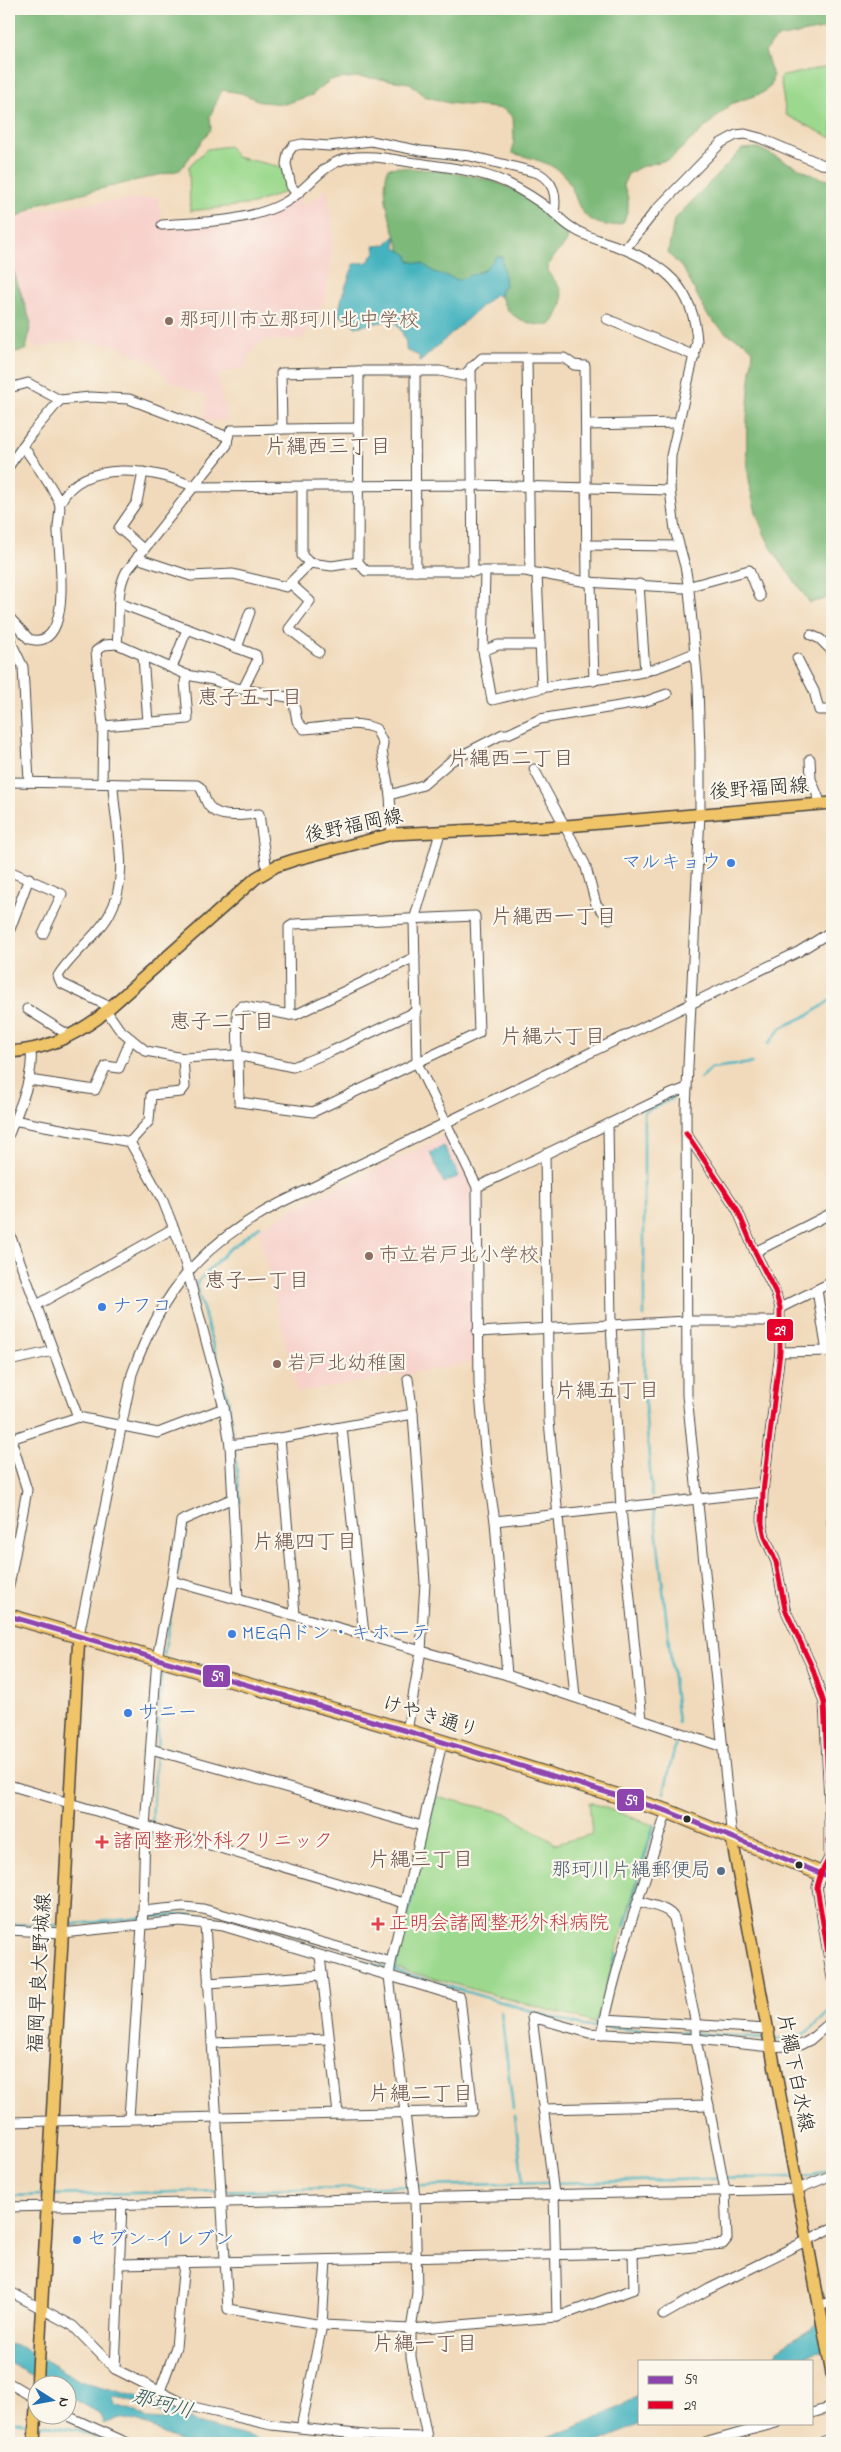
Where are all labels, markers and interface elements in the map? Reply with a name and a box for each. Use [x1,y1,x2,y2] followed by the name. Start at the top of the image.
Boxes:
[179,307,419,336] place label: 那珂川市立那珂川北中学校
[163,315,175,327] marker: 那珂川市立那珂川北中学校
[265,433,391,463] district label: 片縄西三丁目
[198,684,303,714] district label: 恵子五丁目
[448,745,574,775] district label: 片縄西二丁目
[708,772,810,808] street label: 後野福岡線
[302,802,406,852] street label: 後野福岡線
[621,849,721,878] place label: マルキョウ
[725,857,737,869] marker: マルキョウ
[491,903,617,933] district label: 片縄西一丁目
[170,1008,275,1038] district label: 恵子二丁目
[501,1023,606,1053] district label: 片縄六丁目
[379,1242,539,1271] place label: 市立岩戸北小学校
[363,1250,375,1262] marker: 市立岩戸北小学校
[205,1267,310,1297] district label: 恵子一丁目
[112,1293,172,1322] place label: ナフコ
[96,1301,108,1313] marker: ナフコ
[766,1318,794,1342] line badge: 29
[773,1321,786,1342] text: 29
[287,1350,407,1379] place label: 岩戸北幼稚園
[271,1358,283,1370] marker: 岩戸北幼稚園
[555,1377,660,1407] district label: 片縄五丁目
[253,1528,358,1558] district label: 片縄四丁目
[242,1620,431,1649] place label: MEGAドン・キホーテ
[226,1628,238,1640] marker: MEGAドン・キホーテ
[202,1664,231,1688] line badge: 59
[211,1667,224,1688] text: 59
[378,1690,482,1746] street label: けやき通り
[138,1699,198,1728] place label: サニー
[122,1707,134,1719] marker: サニー
[616,1788,645,1812] line badge: 59
[625,1791,638,1812] text: 59
[682,1814,692,1824] unlabelled marker
[113,1828,333,1857] place label: 諸岡整形外科クリニック
[95,1835,109,1849] marker: 諸岡整形外科クリニック
[369,1846,474,1876] district label: 片縄三丁目
[551,1857,711,1886] place label: 那珂川片縄郵便局
[794,1860,804,1870] unlabelled marker
[715,1865,727,1877] marker: 那珂川片縄郵便局
[22,1892,60,2054] street label: 福岡早良大野城線
[389,1910,609,1939] place label: 正明会諸岡整形外科病院
[371,1917,385,1931] marker: 正明会諸岡整形外科病院
[768,2011,820,2135] street label: 片繩下白水線
[369,2080,474,2110] district label: 片縄二丁目
[87,2226,235,2255] place label: セブン-イレブン
[71,2234,83,2246] marker: セブン-イレブン
[373,2330,478,2360] district label: 片縄一丁目
[638,2360,814,2424] legend
[684,2369,698,2391] text: 59
[28,2374,78,2424] north arrow
[128,2382,196,2428] water label: 那珂川
[684,2395,696,2417] text: 29
[52,2396,74,2409] text: N

